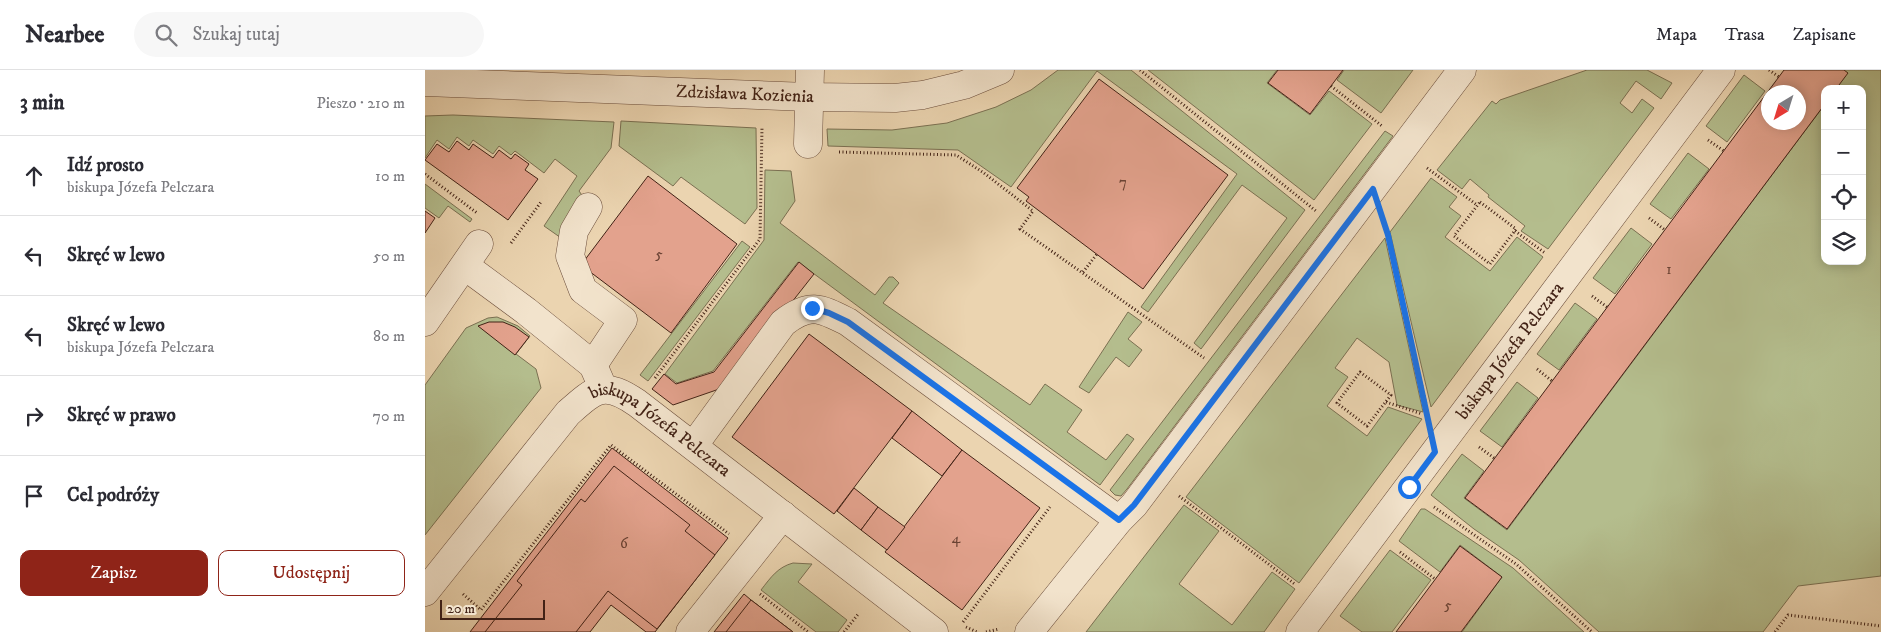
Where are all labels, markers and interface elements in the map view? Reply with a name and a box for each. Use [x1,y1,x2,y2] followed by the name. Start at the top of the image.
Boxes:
[134,12,484,57] search box
[25,20,104,50] text: Nearbee
[152,21,180,49] icon: search
[192,23,280,46] text: Szukaj tutaj
[1656,24,1697,46] text: Mapa
[1725,24,1765,46] text: Trasa
[1793,24,1856,46] text: Zapisane
[675,81,814,108] street label: Zdzisława Kozienia
[1761,85,1806,130] north arrow
[1821,85,1866,265] map controls
[1821,85,1866,130] button: +
[20,90,65,116] text: 3 min
[316,93,405,113] text: Pieszo · 210 m
[1821,130,1866,175] button: −
[67,154,144,177] text: Idź prosto
[20,162,48,190] icon: ahead
[375,166,405,186] text: 10 m
[1119,173,1127,192] house number: 7
[1821,175,1866,220] button: locate
[67,177,214,197] text: biskupa Józefa Pelczara
[1821,220,1866,265] button: layers
[20,242,48,270] icon: left
[67,244,165,267] text: Skręć w lewo
[655,245,663,264] house number: 5
[373,246,405,266] text: 50 m
[1666,260,1672,279] house number: 1
[1452,278,1569,424] street label: biskupa Józefa Pelczara
[801,297,824,320] route end
[67,314,165,337] text: Skręć w lewo
[20,322,48,350] icon: left
[373,326,405,346] text: 80 m
[67,337,214,357] text: biskupa Józefa Pelczara
[585,379,735,482] street label: biskupa Józefa Pelczara
[20,402,48,430] icon: right
[67,404,176,427] text: Skręć w prawo
[373,406,405,426] text: 70 m
[1398,476,1421,499] route start
[20,482,48,510] icon: arrive
[67,484,159,507] text: Cel podróży
[952,529,961,548] house number: 4
[620,534,629,553] house number: 6
[20,550,208,596] button: Zapisz
[218,550,405,596] button: Udostępnij
[1444,596,1452,615] house number: 5
[440,597,545,620] scale bar
[447,600,475,618] text: 20 m

